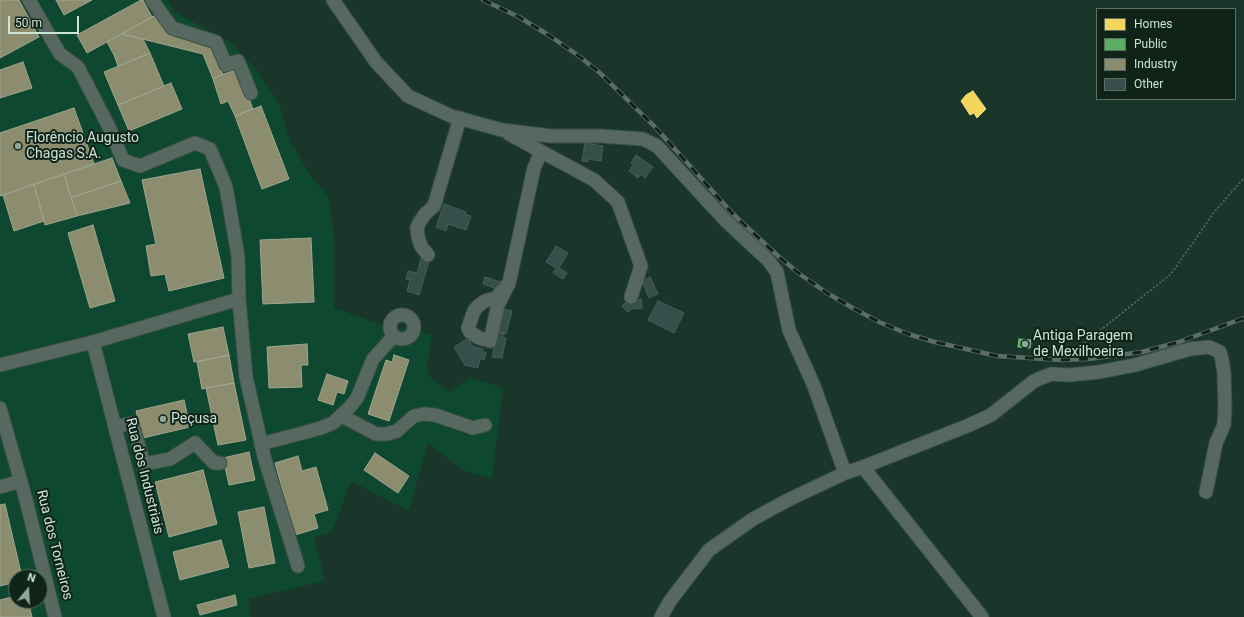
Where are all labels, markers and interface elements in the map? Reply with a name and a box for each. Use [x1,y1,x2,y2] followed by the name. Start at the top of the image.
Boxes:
[10,8,81,34] scale bar
[1096,8,1236,100] legend
[15,16,42,30] text: 50 m
[1134,17,1172,31] text: Homes
[1134,37,1167,51] text: Public
[1134,57,1177,71] text: Industry
[1134,77,1163,91] text: Other
[26,130,139,162] place label: Florêncio Augusto Chagas S.A.
[13,141,23,151] marker: Florêncio Augusto Chagas S.A.
[1033,328,1133,360] place label: Antiga Paragem de Mexilhoeira
[1020,339,1030,349] marker: Antiga Paragem de Mexilhoeira
[171,411,217,427] place label: Peçusa
[158,414,168,424] marker: Peçusa
[121,416,167,536] street label: Rua dos Industriais
[32,488,76,602] street label: Rua dos Torneiros
[8,569,48,609] north arrow
[26,571,37,585] text: N

